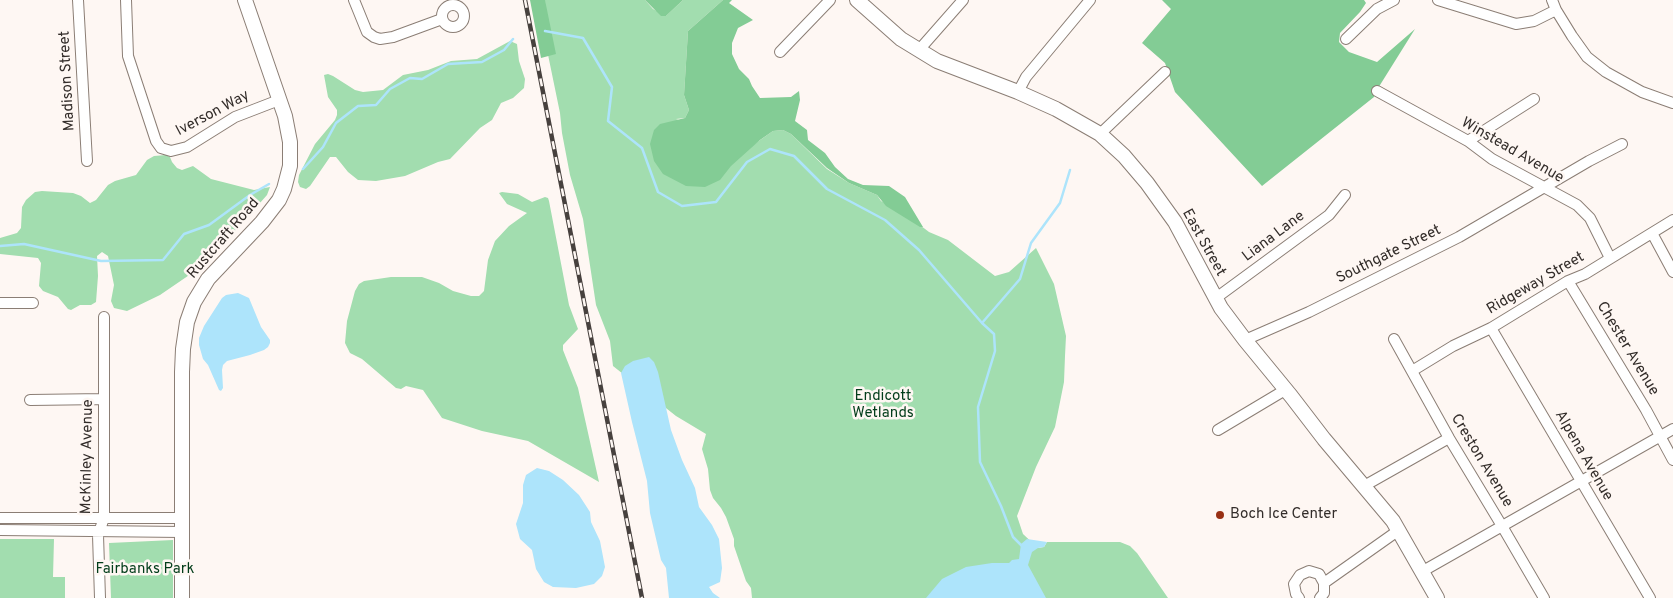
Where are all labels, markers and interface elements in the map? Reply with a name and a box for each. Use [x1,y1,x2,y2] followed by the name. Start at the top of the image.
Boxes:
[56,30,80,132] street label: Madison Street
[173,87,253,141] street label: Iverson Way
[1458,114,1566,188] street label: Winstead Avenue
[184,195,264,283] street label: Rustcraft Road
[1177,206,1229,280] street label: East Street
[1239,208,1309,266] street label: Liana Lane
[1334,222,1444,288] street label: Southgate Street
[1484,249,1588,319] street label: Ridgeway Street
[1592,299,1662,399] street label: Chester Avenue
[852,388,914,423] park label: Endicott Wetlands
[78,399,98,515] street label: McKinley Avenue
[1550,408,1616,504] street label: Alpena Avenue
[1446,411,1516,511] street label: Creston Avenue
[1230,506,1337,524] place label: Boch Ice Center
[1214,509,1226,521] marker: Boch Ice Center
[95,561,195,579] park label: Fairbanks Park

